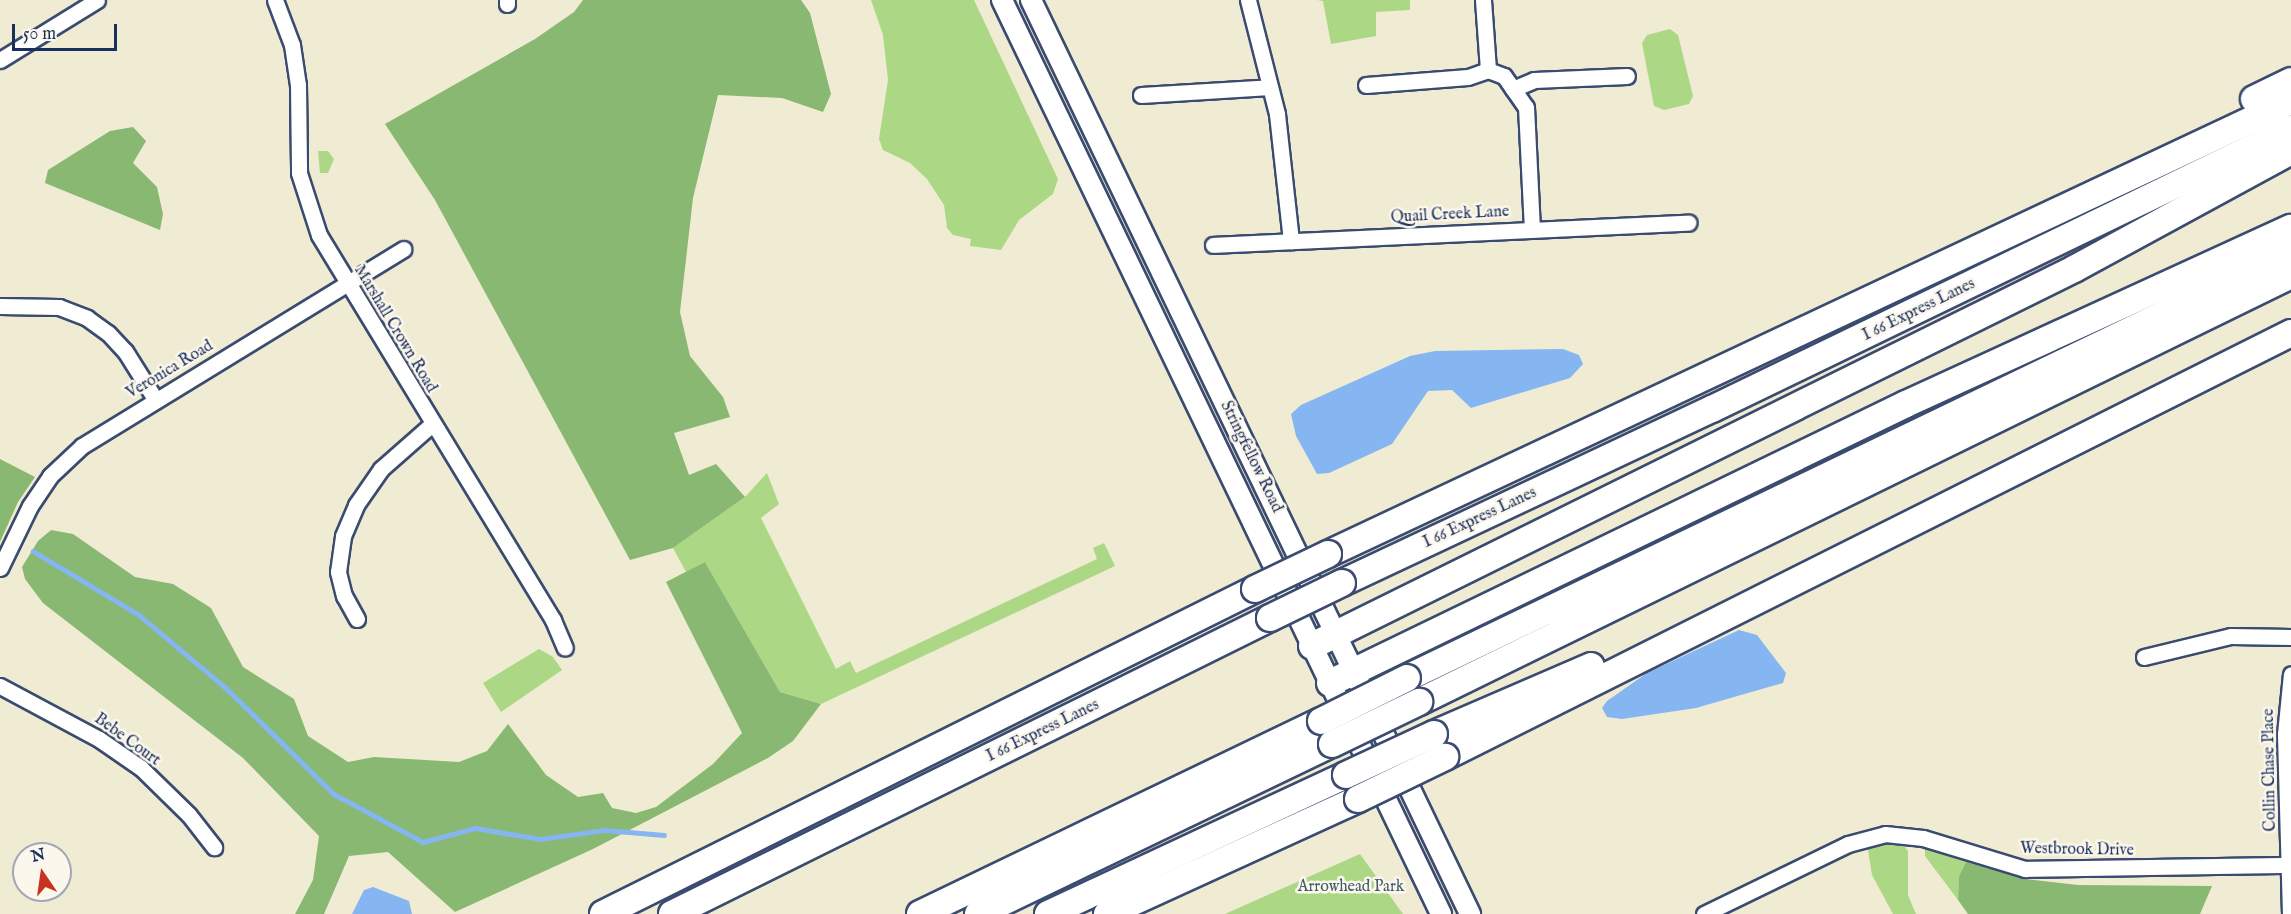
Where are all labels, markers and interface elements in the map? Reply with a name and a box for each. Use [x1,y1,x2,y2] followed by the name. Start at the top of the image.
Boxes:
[15,12,120,50] scale bar
[23,23,56,46] text: 50 m
[1390,202,1510,228] street label: Quail Creek Lane
[349,262,441,396] street label: Marshall Crown Road
[1860,274,1978,346] street label: I 66 Express Lanes
[123,337,217,403] street label: Veronica Road
[1216,398,1286,516] street label: Stringfellow Road
[1420,483,1540,553] street label: I 66 Express Lanes
[984,695,1102,767] street label: I 66 Express Lanes
[2259,708,2281,832] street label: Collin Chase Place
[90,710,164,770] street label: Bebe Court
[2020,839,2134,861] street label: Westbrook Drive
[12,842,72,902] north arrow
[29,845,47,868] text: N
[1298,877,1404,897] park label: Arrowhead Park

